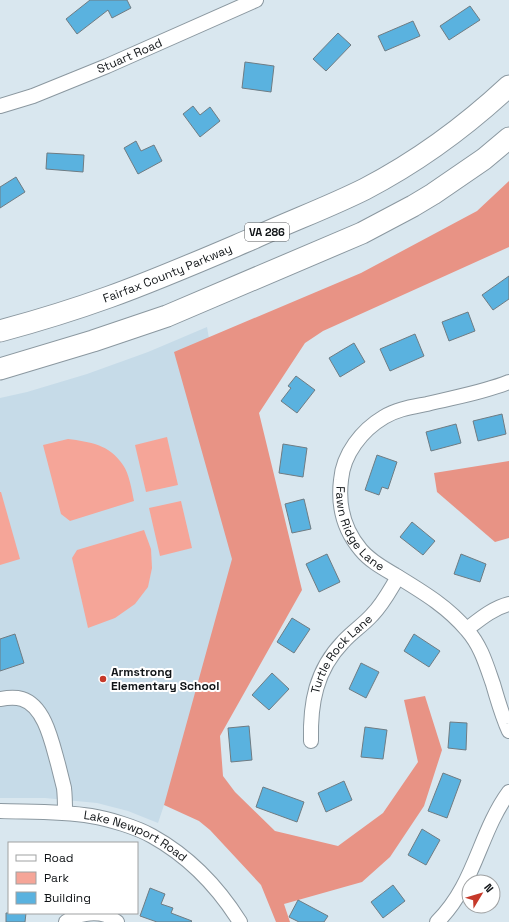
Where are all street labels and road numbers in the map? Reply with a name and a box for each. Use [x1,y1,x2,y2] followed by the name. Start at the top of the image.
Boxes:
[95,35,165,77] street label: Stuart Road
[245,223,289,241] road number: VA 286
[101,240,234,307] street label: Fairfax County Parkway
[332,486,387,575] street label: Fawn Ridge Lane
[307,611,376,696] street label: Turtle Rock Lane
[83,807,190,865] street label: Lake Newport Road

